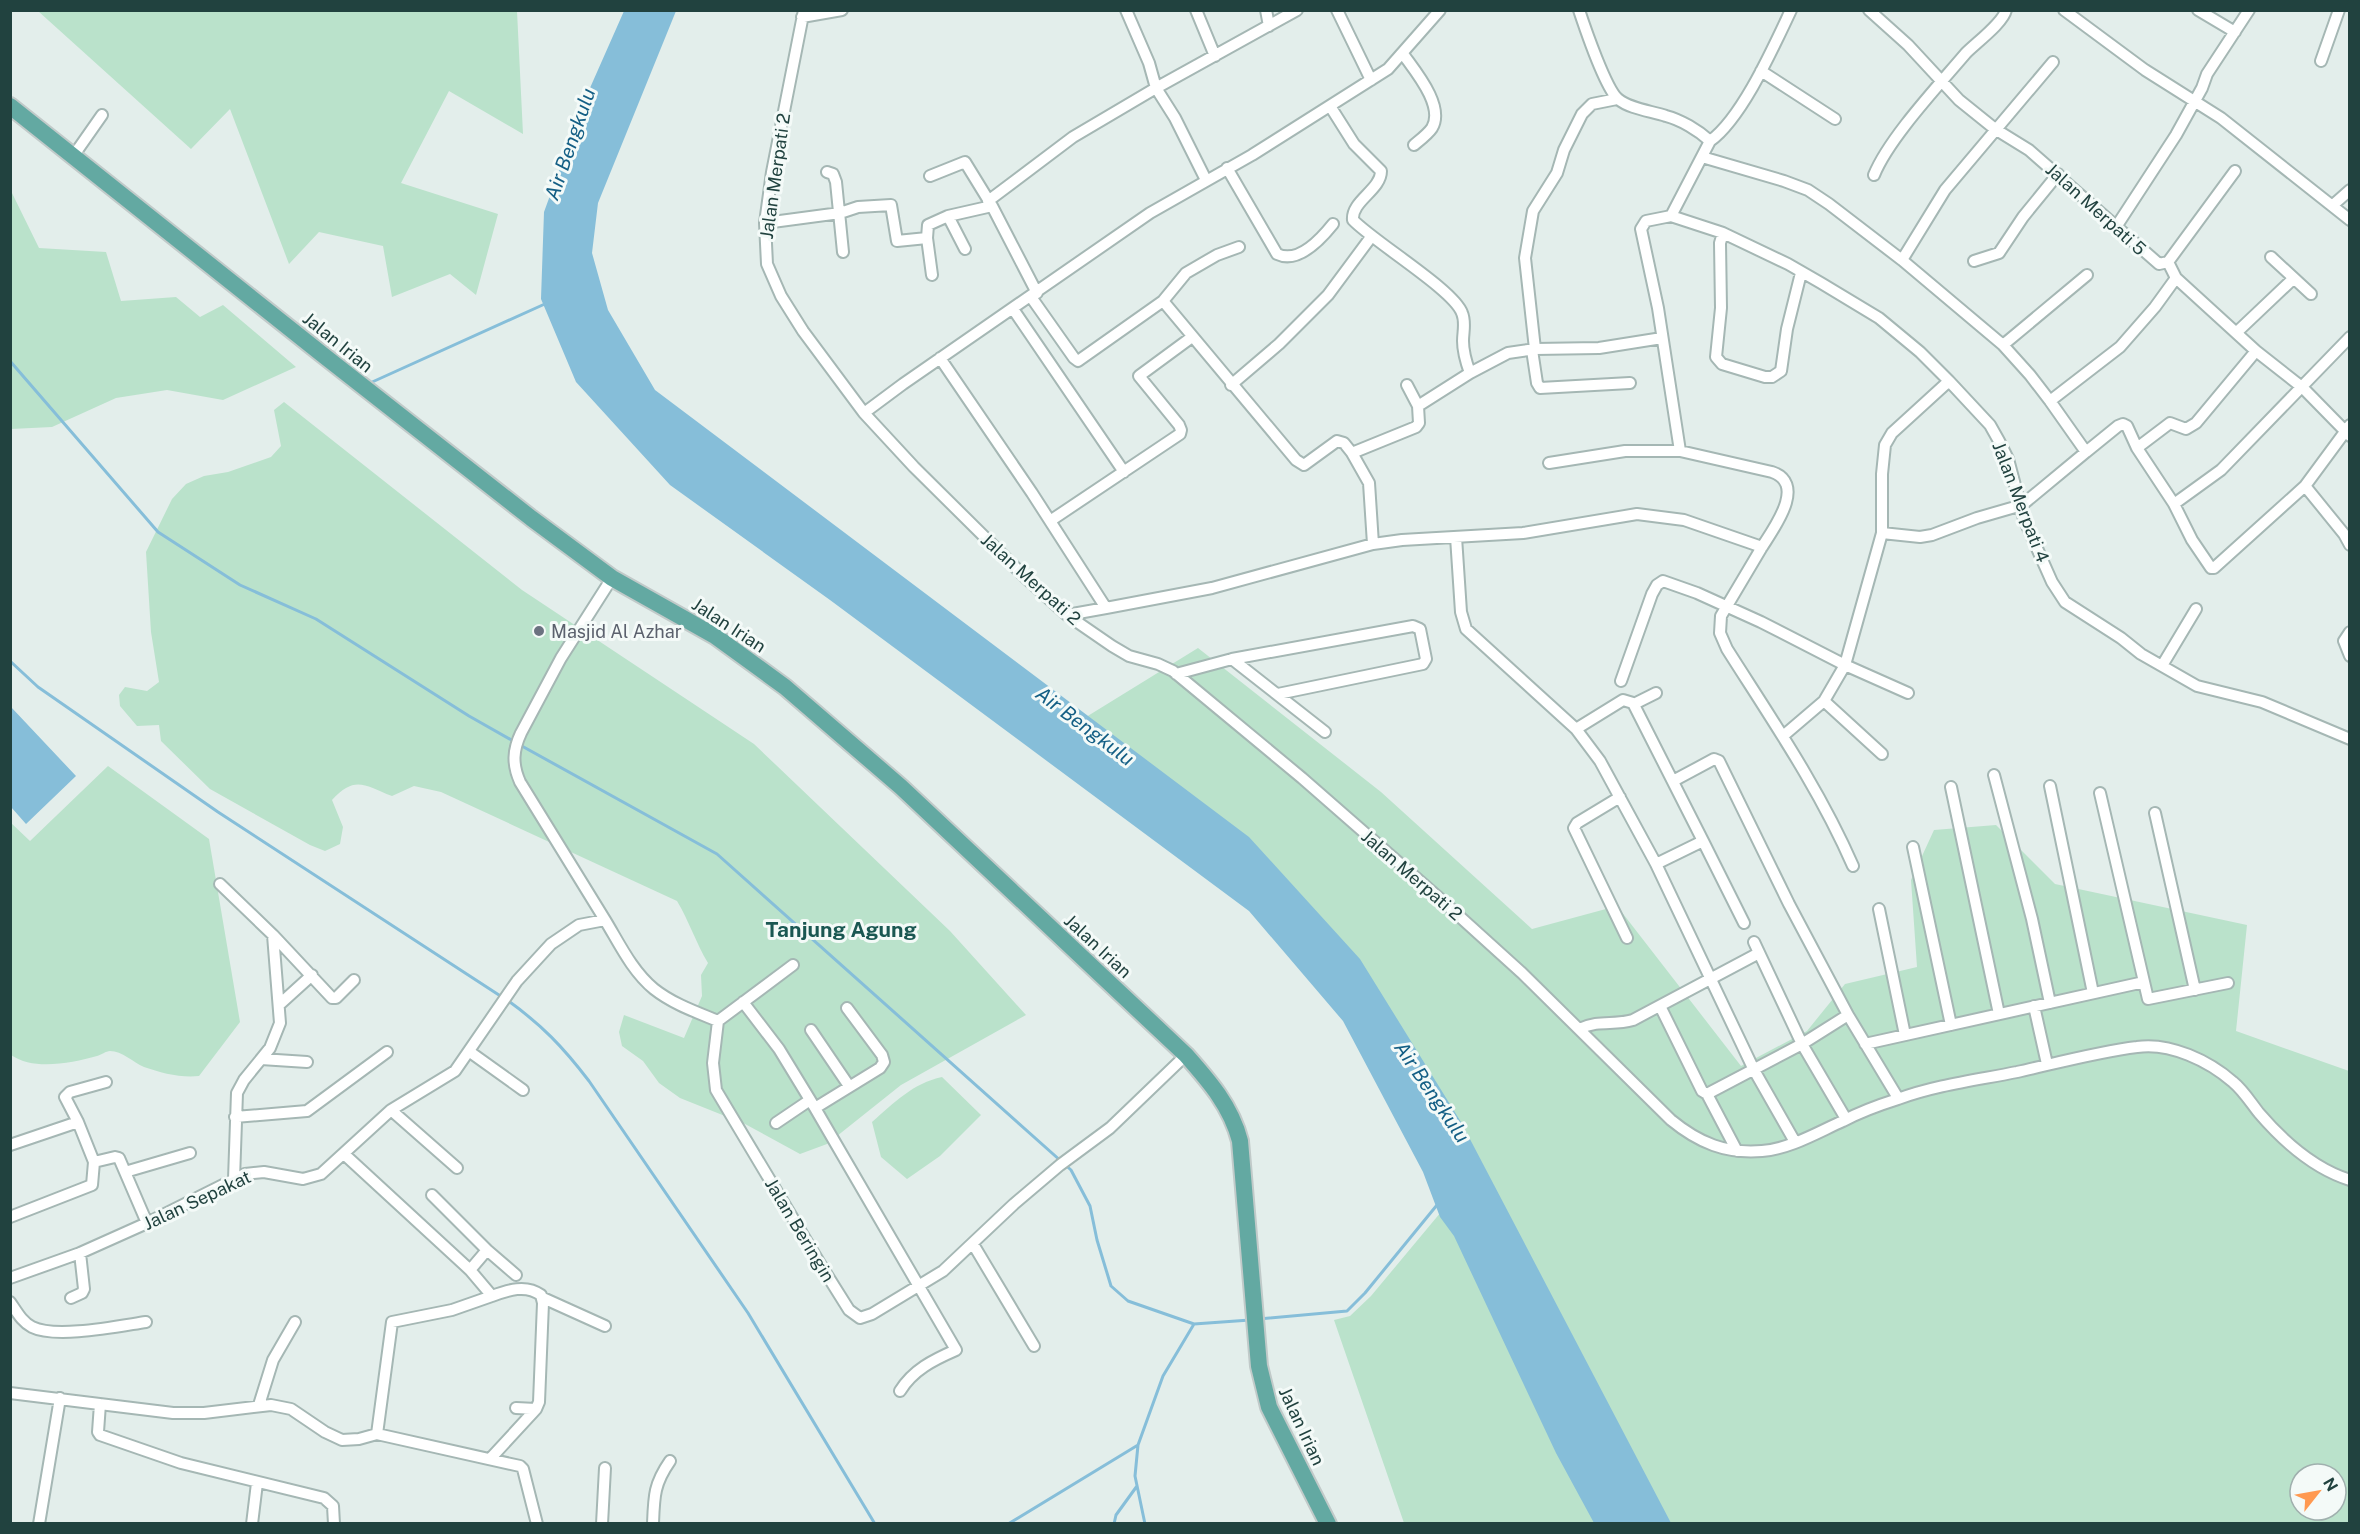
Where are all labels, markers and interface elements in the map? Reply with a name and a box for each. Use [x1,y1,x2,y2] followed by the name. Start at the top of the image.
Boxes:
[540,85,600,203] water label: Air Bengkulu
[756,112,794,240] street label: Jalan Merpati 2
[2042,159,2150,259] street label: Jalan Merpati 5
[299,307,377,377] street label: Jalan Irian
[1988,439,2054,565] street label: Jalan Merpati 4
[977,529,1085,629] street label: Jalan Merpati 2
[688,593,770,657] street label: Jalan Irian
[551,621,682,642] place label: Masjid Al Azhar
[532,624,546,638] marker: Masjid Al Azhar
[1031,681,1139,771] water label: Air Bengkulu
[1357,825,1467,925] street label: Jalan Merpati 2
[1060,910,1136,982] street label: Jalan Irian
[765,917,917,942] district label: Tanjung Agung
[1389,1037,1475,1147] water label: Air Bengkulu
[140,1166,254,1234] street label: Jalan Sepakat
[761,1174,839,1286] street label: Jalan Beringin
[1275,1384,1329,1468] street label: Jalan Irian
[2288,1462,2348,1522] north arrow
[2319,1474,2342,1495] text: N

